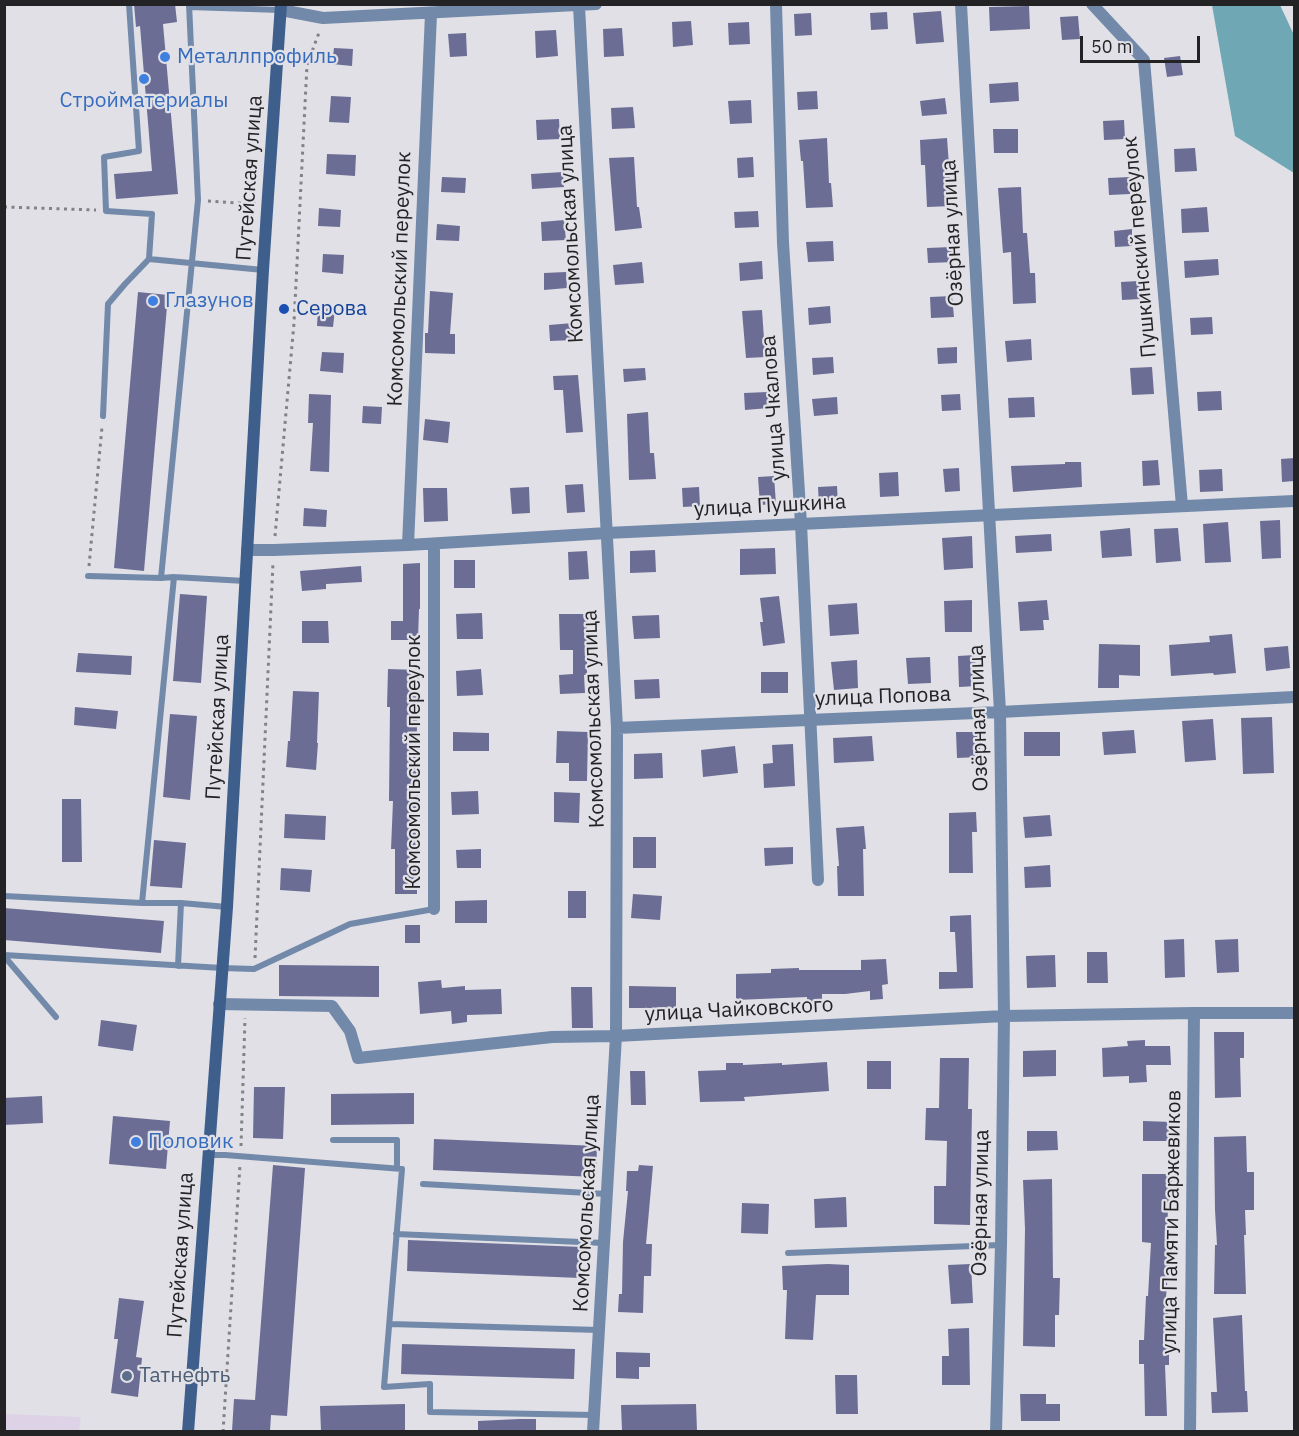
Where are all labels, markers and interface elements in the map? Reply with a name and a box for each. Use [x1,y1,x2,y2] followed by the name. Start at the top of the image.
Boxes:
[1083,24,1203,62] scale bar
[1091,35,1133,58] text: 50 m
[177,44,337,70] place label: Металлпрофиль
[158,50,172,64] marker: Металлпрофиль
[137,72,151,86] marker: Стройматериалы
[60,88,228,114] place label: Стройматериалы
[232,94,268,262] street label: Путейская улица
[553,124,589,344] street label: Комсомольская улица
[1118,135,1162,359] street label: Пушкинский переулок
[383,151,417,407] street label: Комсомольский переулок
[937,159,969,307] street label: Озёрная улица
[165,288,254,314] place label: Глазунов
[146,294,160,308] marker: Глазунов
[296,296,367,322] place label: Серова
[277,302,291,316] marker: Серова
[756,334,792,482] street label: улица Чкалова
[693,489,847,523] street label: улица Пушкина
[578,609,610,829] street label: Комсомольская улица
[201,633,235,801] street label: Путейская улица
[401,634,427,890] street label: Комсомольский переулок
[964,644,994,792] street label: Озёрная улица
[815,682,951,712] street label: улица Попова
[644,992,834,1028] street label: улица Чайковского
[1157,1090,1187,1354] street label: улица Памяти Баржевиков
[569,1093,605,1313] street label: Комсомольская улица
[148,1129,233,1155] place label: Половик
[967,1129,995,1277] street label: Озёрная улица
[129,1135,143,1149] marker: Половик
[163,1171,199,1339] street label: Путейская улица
[139,1363,230,1389] place label: Татнефть
[120,1369,134,1383] marker: Татнефть

